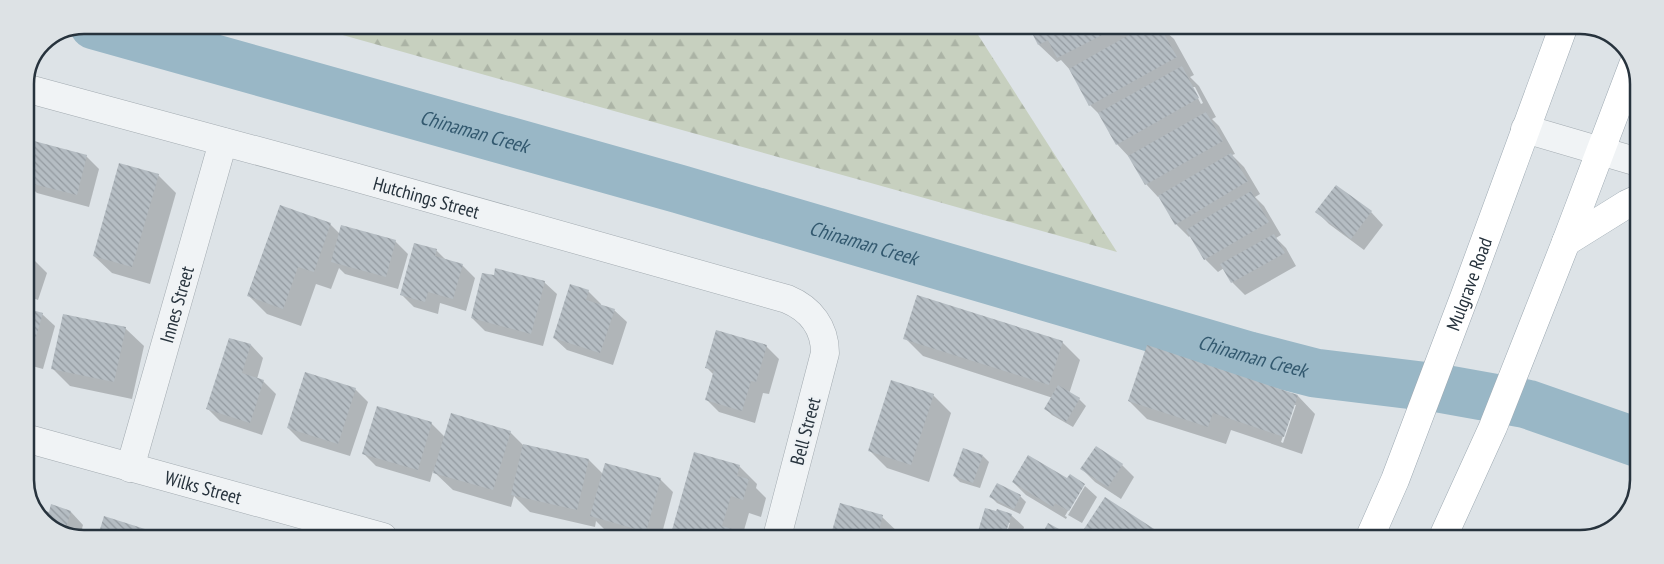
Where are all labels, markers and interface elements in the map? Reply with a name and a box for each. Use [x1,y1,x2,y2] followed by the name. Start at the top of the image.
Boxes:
[417,104,534,160] water label: Chinaman Creek
[371,171,483,224] street label: Hutchings Street
[806,215,923,272] water label: Chinaman Creek
[1441,234,1497,334] street label: Mulgrave Road
[154,263,199,346] street label: Innes Street
[1195,329,1312,384] water label: Chinaman Creek
[784,394,826,467] street label: Bell Street
[162,465,245,510] street label: Wilks Street

